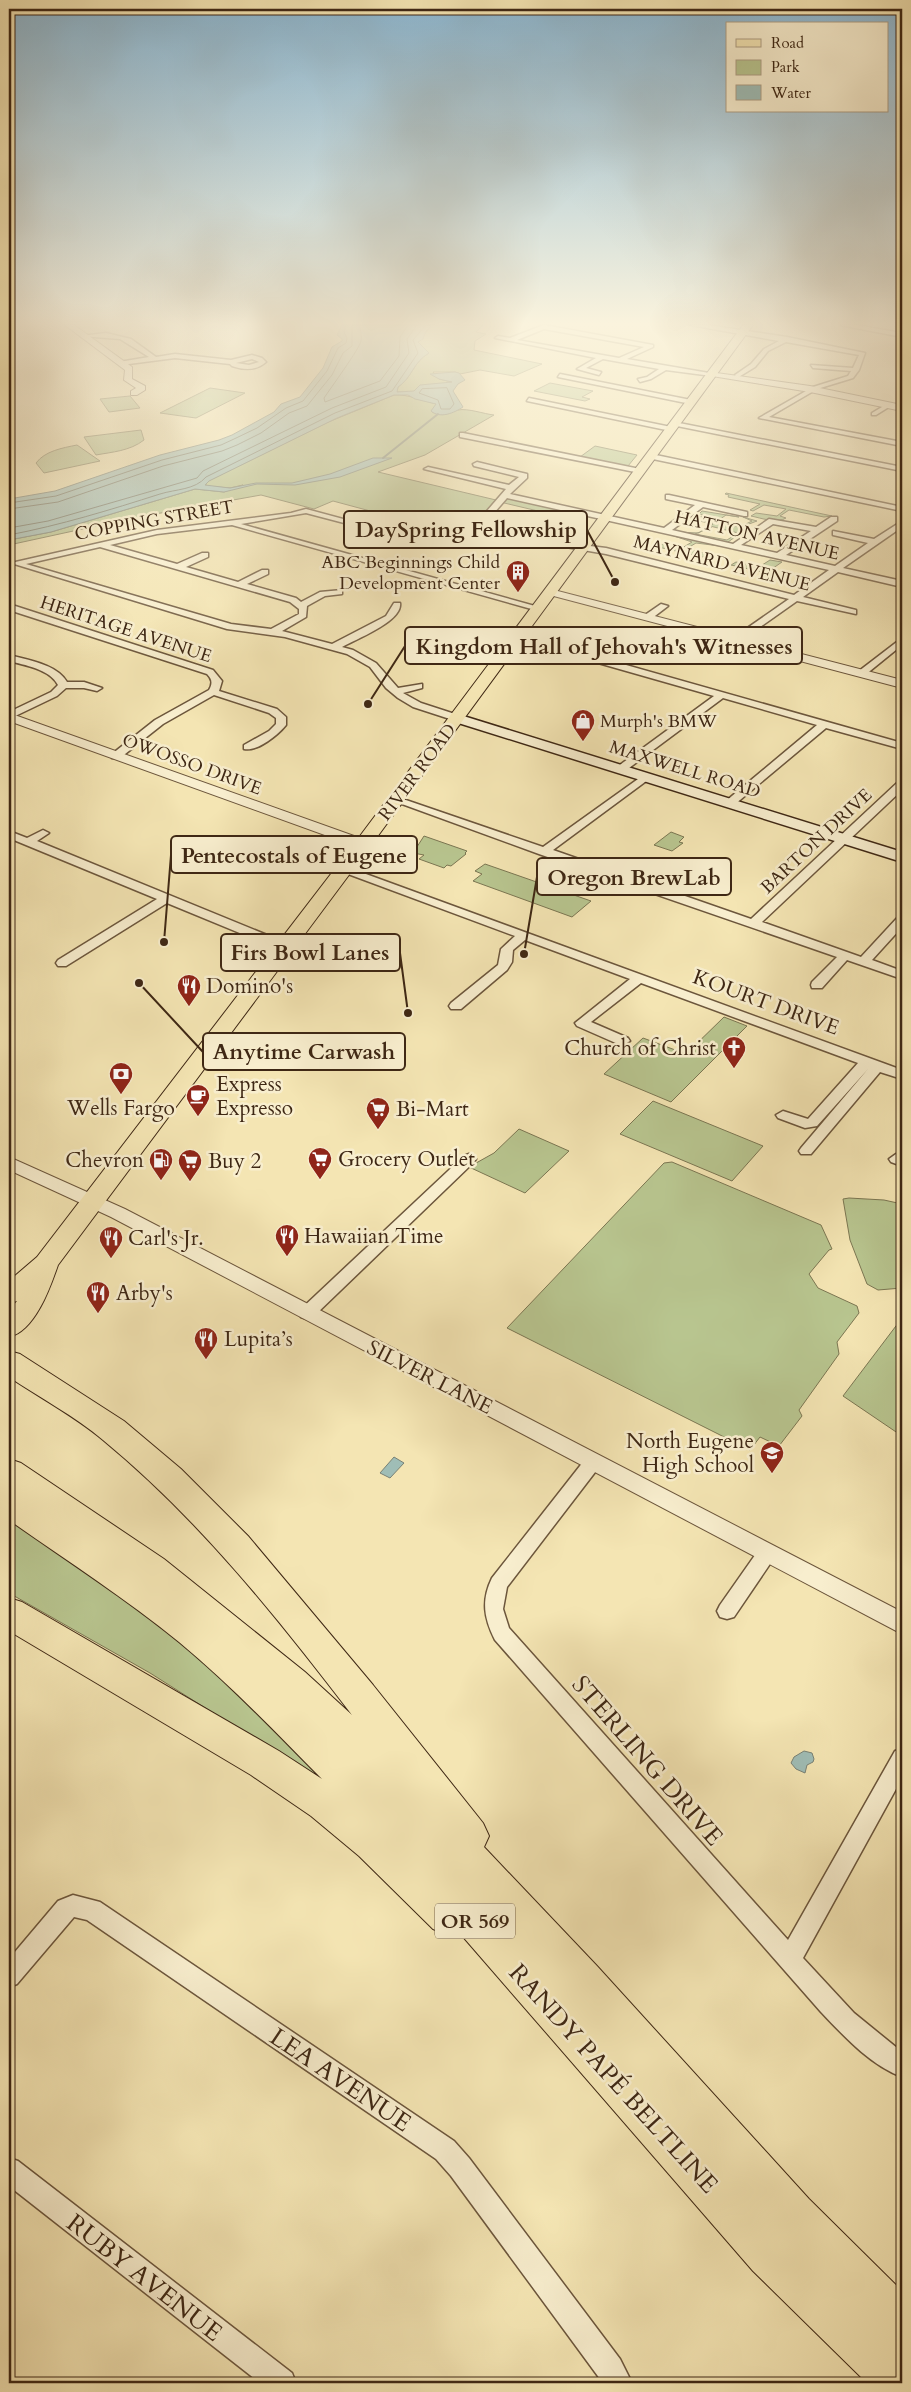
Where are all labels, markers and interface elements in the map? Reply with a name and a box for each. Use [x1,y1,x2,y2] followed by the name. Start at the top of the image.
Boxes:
[726,22,888,112] legend
[771,33,804,53] text: Road
[771,57,800,77] text: Park
[770,83,812,103] text: Water
[72,494,236,547] street label: COPPING STREET
[672,504,842,567] street label: HATTON AVENUE
[344,511,587,548] callout: DaySpring Fellowship
[355,515,577,545] text: DaySpring Fellowship
[631,529,813,598] street label: MAYNARD AVENUE
[321,550,500,596] place label: ABC Beginnings Child Development Center
[505,559,531,593] building icon: ABC Beginnings Child Development Center
[37,590,215,669] street label: HERITAGE AVENUE
[405,627,802,664] callout: Kingdom Hall of Jehovah's Witnesses
[415,632,793,662] text: Kingdom Hall of Jehovah's Witnesses
[570,708,596,742] shop icon: Murph's BMW
[600,709,717,734] place label: Murph's BMW
[373,719,462,826] street label: RIVER ROAD
[118,728,265,801] street label: OWOSSO DRIVE
[606,735,764,804] street label: MAXWELL ROAD
[755,783,878,900] street label: BARTON DRIVE
[171,836,417,873] callout: Pentecostals of Eugene
[181,841,407,871] text: Pentecostals of Eugene
[537,858,731,895] callout: Oregon BrewLab
[547,863,721,893] text: Oregon BrewLab
[221,934,400,971] callout: Firs Bowl Lanes
[231,938,389,968] text: Firs Bowl Lanes
[689,963,843,1042] street label: KOURT DRIVE
[206,972,293,1001] place label: Domino's
[176,973,202,1007] restaurant icon: Domino's
[203,1033,405,1070] callout: Anytime Carwash
[564,1034,716,1063] place label: Church of Christ
[721,1035,747,1069] church icon: Church of Christ
[213,1037,396,1067] text: Anytime Carwash
[108,1061,134,1095] bank icon: Wells Fargo
[216,1070,293,1123] place label: Express Expresso
[185,1083,211,1117] cafe icon: Express Expresso
[66,1094,175,1123] place label: Wells Fargo
[396,1095,469,1124] place label: Bi-Mart
[365,1096,391,1130] supermarket icon: Bi-Mart
[338,1145,475,1174] place label: Grocery Outlet
[65,1146,144,1175] place label: Chevron
[307,1146,333,1180] supermarket icon: Grocery Outlet
[148,1147,174,1181] fuel station icon: Chevron
[208,1147,262,1176] place label: Buy 2
[177,1148,203,1182] supermarket icon: Buy 2
[304,1222,444,1251] place label: Hawaiian Time
[274,1223,300,1257] restaurant icon: Hawaiian Time
[128,1224,204,1253] place label: Carl's Jr.
[98,1225,124,1259] restaurant icon: Carl's Jr.
[116,1279,173,1308] place label: Arby's
[85,1280,111,1314] restaurant icon: Arby's
[224,1325,293,1354] place label: Lupita’s
[193,1326,219,1360] restaurant icon: Lupita’s
[362,1333,498,1422] street label: SILVER LANE
[626,1427,754,1480] place label: North Eugene High School
[759,1440,785,1474] school or university icon: North Eugene High School
[564,1668,731,1853] street label: STERLING DRIVE
[435,1904,515,1938] road number: OR 569
[501,1957,726,2201] street label: RANDY PAPÉ BELTLINE
[263,2020,418,2140] street label: LEA AVENUE
[60,2206,229,2349] street label: RUBY AVENUE

